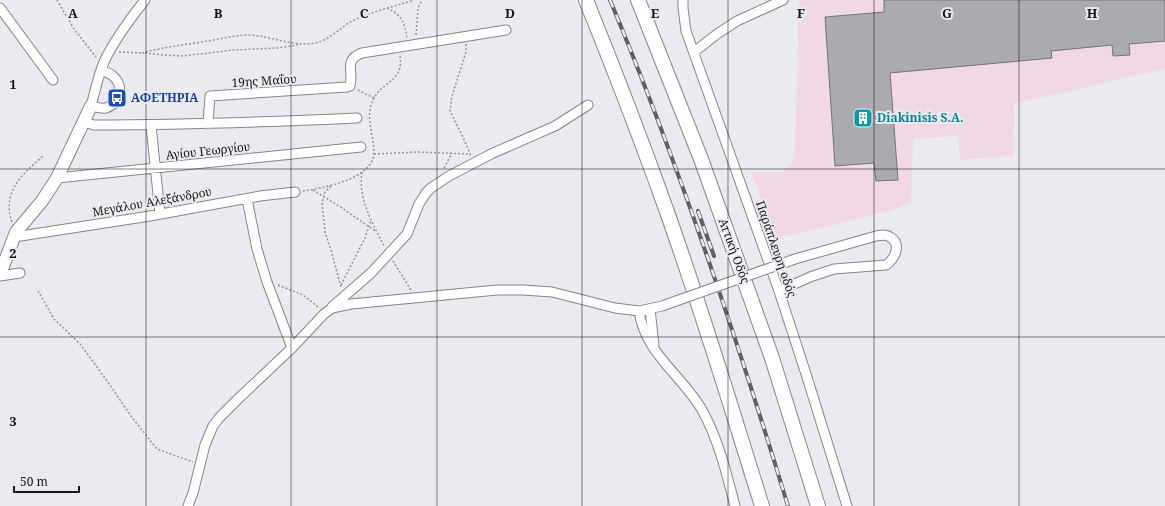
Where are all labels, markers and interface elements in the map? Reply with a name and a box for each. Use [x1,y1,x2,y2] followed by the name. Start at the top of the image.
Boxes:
[68,4,78,22] text: A
[214,4,223,22] text: B
[360,4,369,22] text: C
[505,4,515,22] text: D
[651,4,660,22] text: E
[797,4,805,22] text: F
[942,4,952,22] text: G
[1087,4,1098,22] text: H
[231,70,297,91] street label: 19ης Μαΐου
[9,75,17,93] text: 1
[106,87,128,109] bus stop icon: ΑΦΕΤΗΡΙΑ
[131,89,199,106] place label: ΑΦΕΤΗΡΙΑ
[852,107,874,129] building icon: Diakinisis S.A.
[877,109,964,126] place label: Diakinisis S.A.
[165,138,251,163] street label: Αγίου Γεωργίου
[91,183,213,220] street label: Μεγάλου Αλεξάνδρου
[752,198,801,300] street label: Παράπλευρη οδός
[715,216,754,286] street label: Αττική Οδός
[9,244,17,262] text: 2
[9,412,17,430] text: 3
[14,468,79,494] scale bar
[20,473,48,490] text: 50 m

